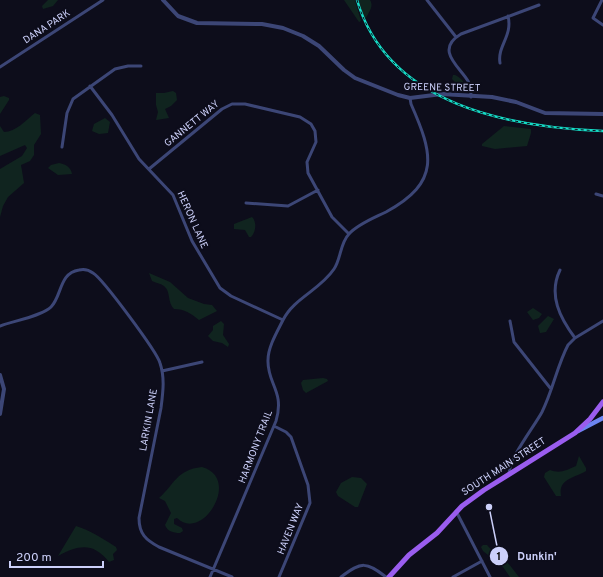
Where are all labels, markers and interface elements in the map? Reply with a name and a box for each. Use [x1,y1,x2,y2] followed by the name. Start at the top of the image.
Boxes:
[21,7,73,47] street label: DANA PARK
[404,81,481,95] street label: GREENE STREET
[162,97,223,150] street label: GANNETT WAY
[174,189,210,251] street label: HERON LANE
[137,388,161,452] street label: LARKIN LANE
[236,408,276,485] street label: HARMONY TRAIL
[459,435,549,499] street label: SOUTH MAIN STREET
[275,501,307,557] street label: HAVEN WAY
[10,543,103,569] scale bar
[489,544,565,567] callout: Dunkin'
[497,549,501,565] text: 1
[16,550,52,566] text: 200 m
[517,550,557,564] text: Dunkin'

